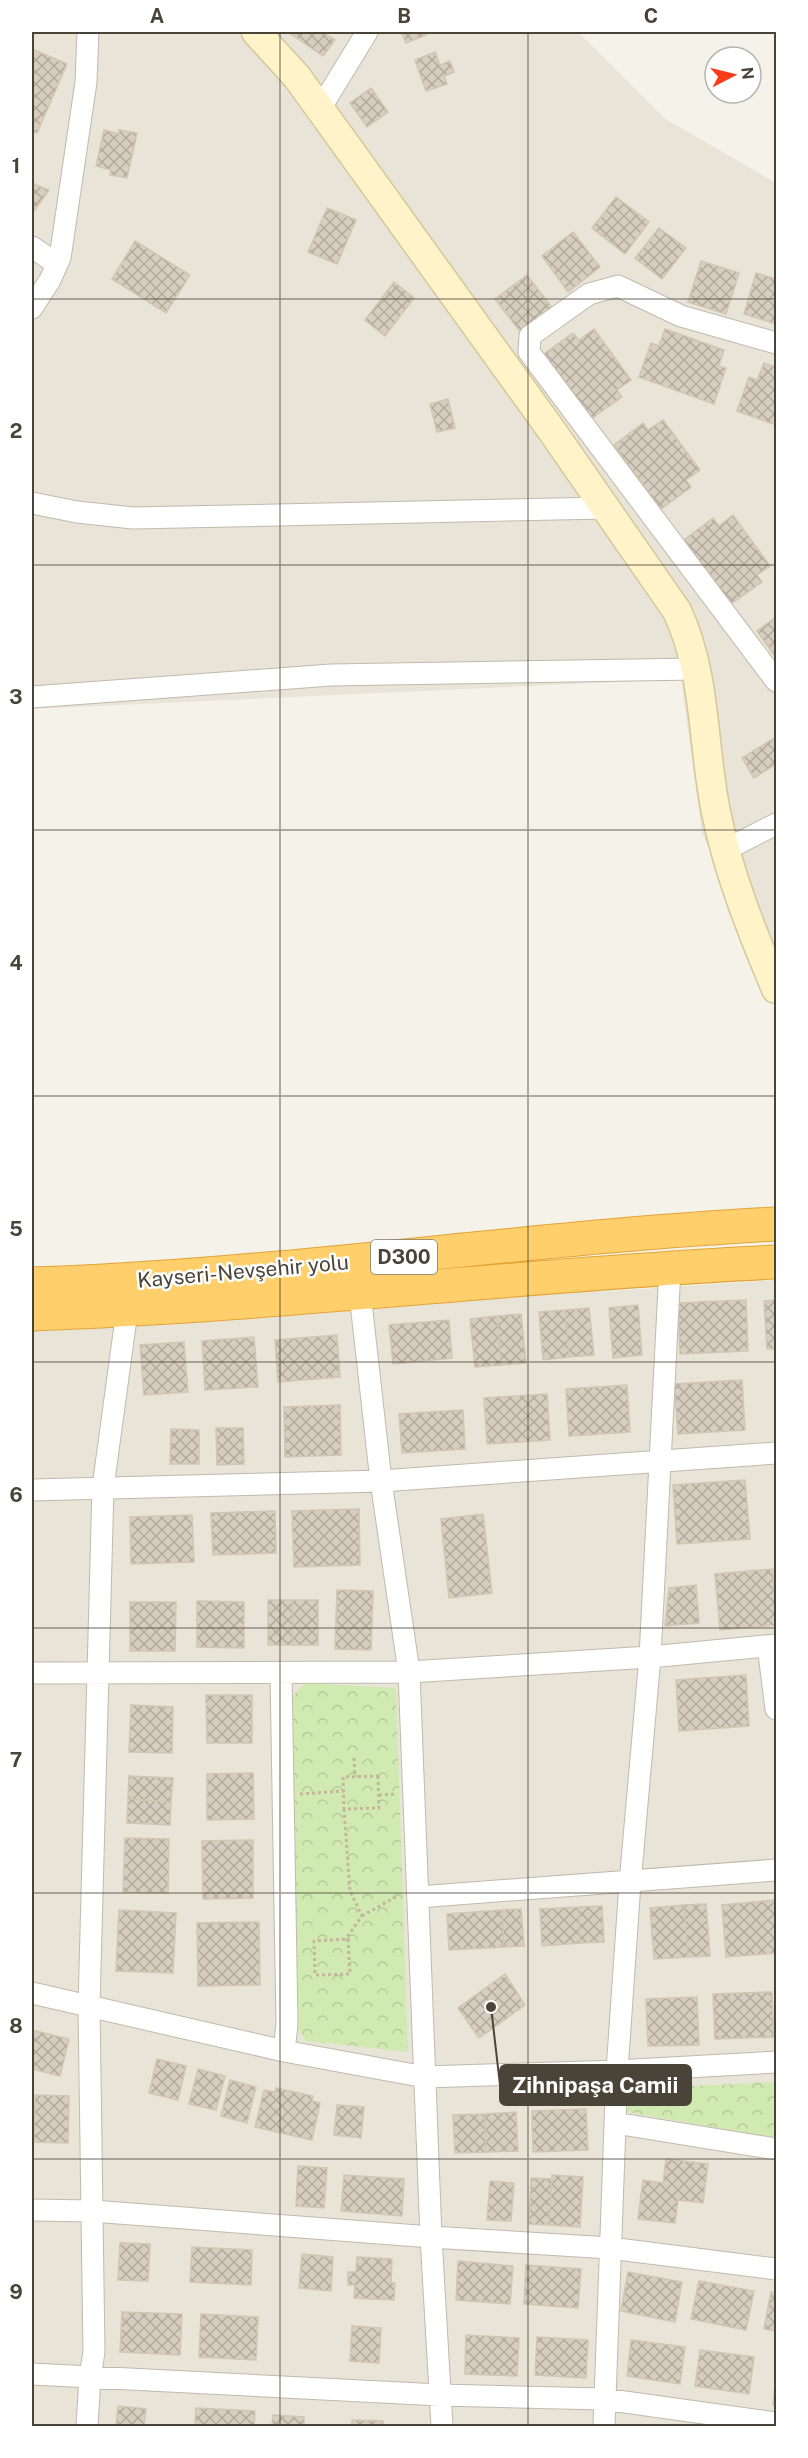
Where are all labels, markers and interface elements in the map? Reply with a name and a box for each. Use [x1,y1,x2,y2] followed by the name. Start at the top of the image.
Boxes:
[150,4,164,28] text: A
[397,4,411,28] text: B
[644,4,658,28] text: C
[703,45,763,105] north arrow
[737,66,758,81] text: N
[12,154,20,178] text: 1
[10,419,22,443] text: 2
[9,685,23,709] text: 3
[9,951,23,975] text: 4
[9,1217,23,1241] text: 5
[371,1240,437,1274] road number: D300
[136,1249,350,1293] street label: Kayseri-Nevşehir yolu
[9,1483,23,1507] text: 6
[10,1748,22,1772] text: 7
[9,2014,23,2038] text: 8
[500,2065,691,2105] callout: Zihnipaşa Camii
[512,2072,678,2098] text: Zihnipaşa Camii
[9,2280,23,2304] text: 9

